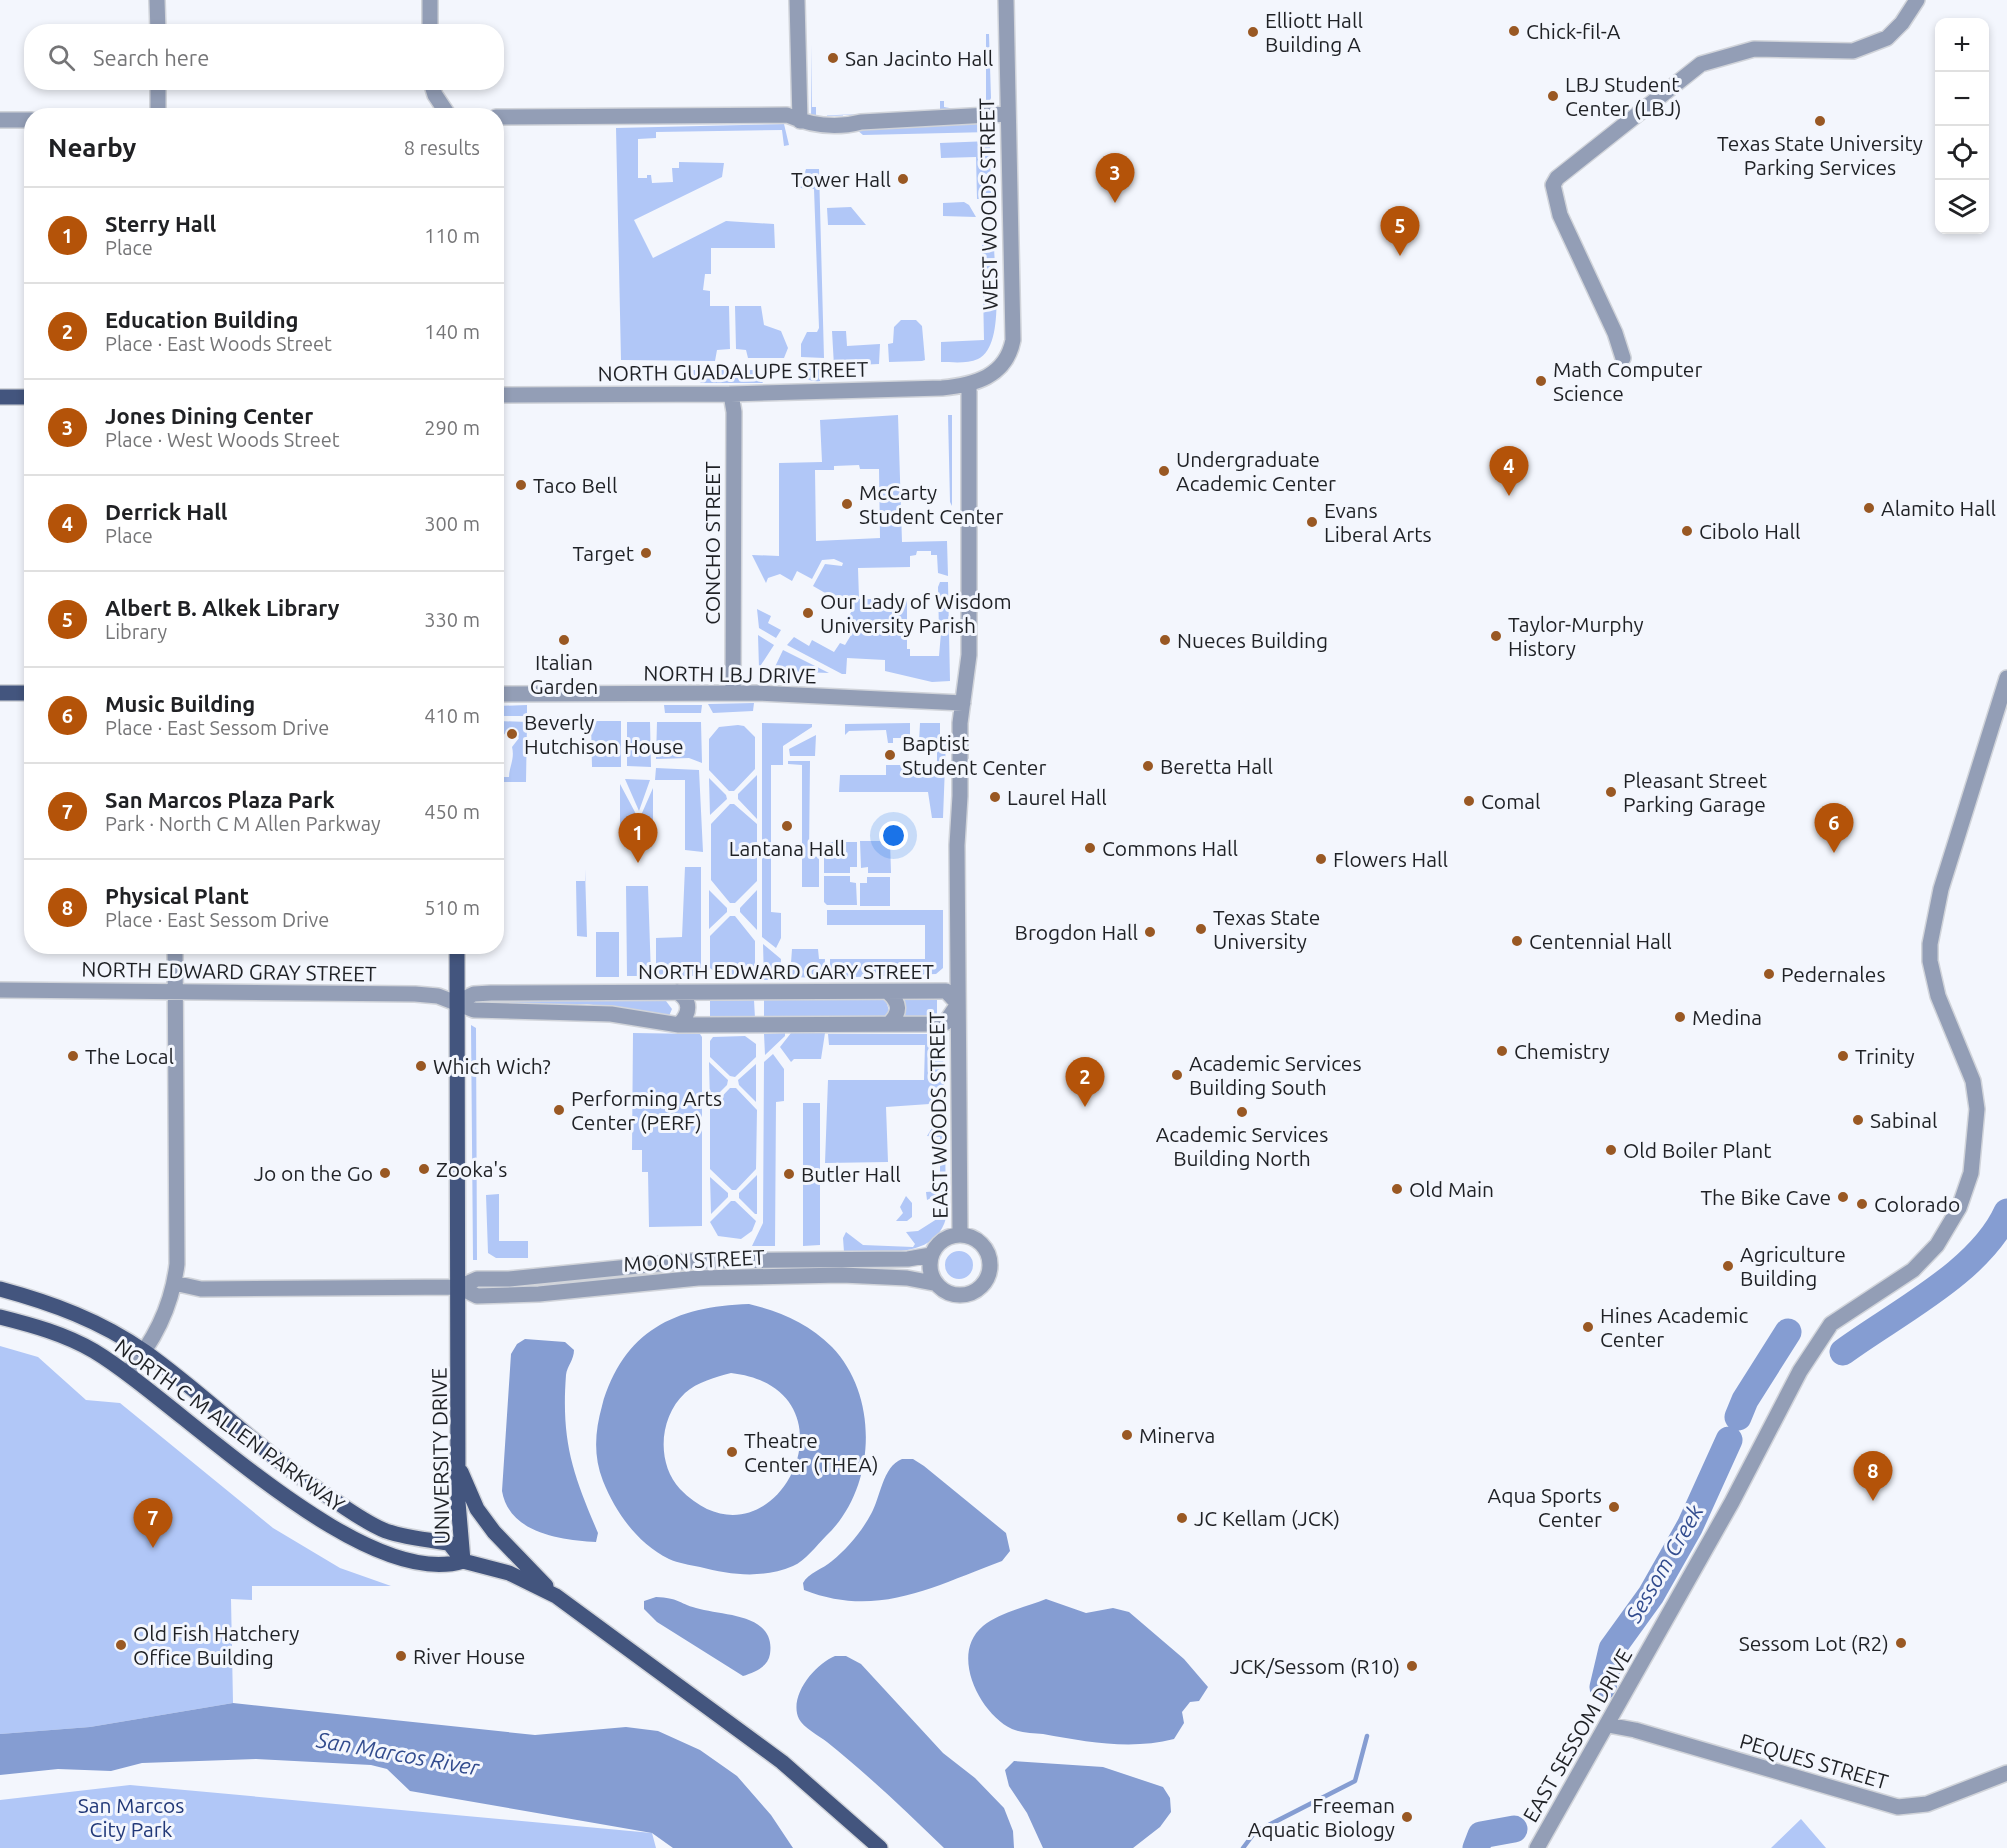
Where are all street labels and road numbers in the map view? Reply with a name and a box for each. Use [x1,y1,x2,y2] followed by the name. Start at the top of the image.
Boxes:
[974,97,1002,310] street label: WEST WOODS STREET
[597,357,869,385] street label: NORTH GUADALUPE STREET
[700,461,724,625] street label: CONCHO STREET
[643,660,817,688] street label: NORTH LBJ DRIVE
[81,956,377,986] street label: NORTH EDWARD GRAY STREET
[638,959,934,983] street label: NORTH EDWARD GARY STREET
[924,1011,952,1219] street label: EAST WOODS STREET
[623,1244,766,1276] street label: MOON STREET
[111,1334,349,1516] street label: NORTH C M ALLEN PARKWAY
[426,1367,454,1545] street label: UNIVERSITY DRIVE
[1518,1644,1636,1826] street label: EAST SESSOM DRIVE
[1737,1728,1891,1794] street label: PEQUES STREET

